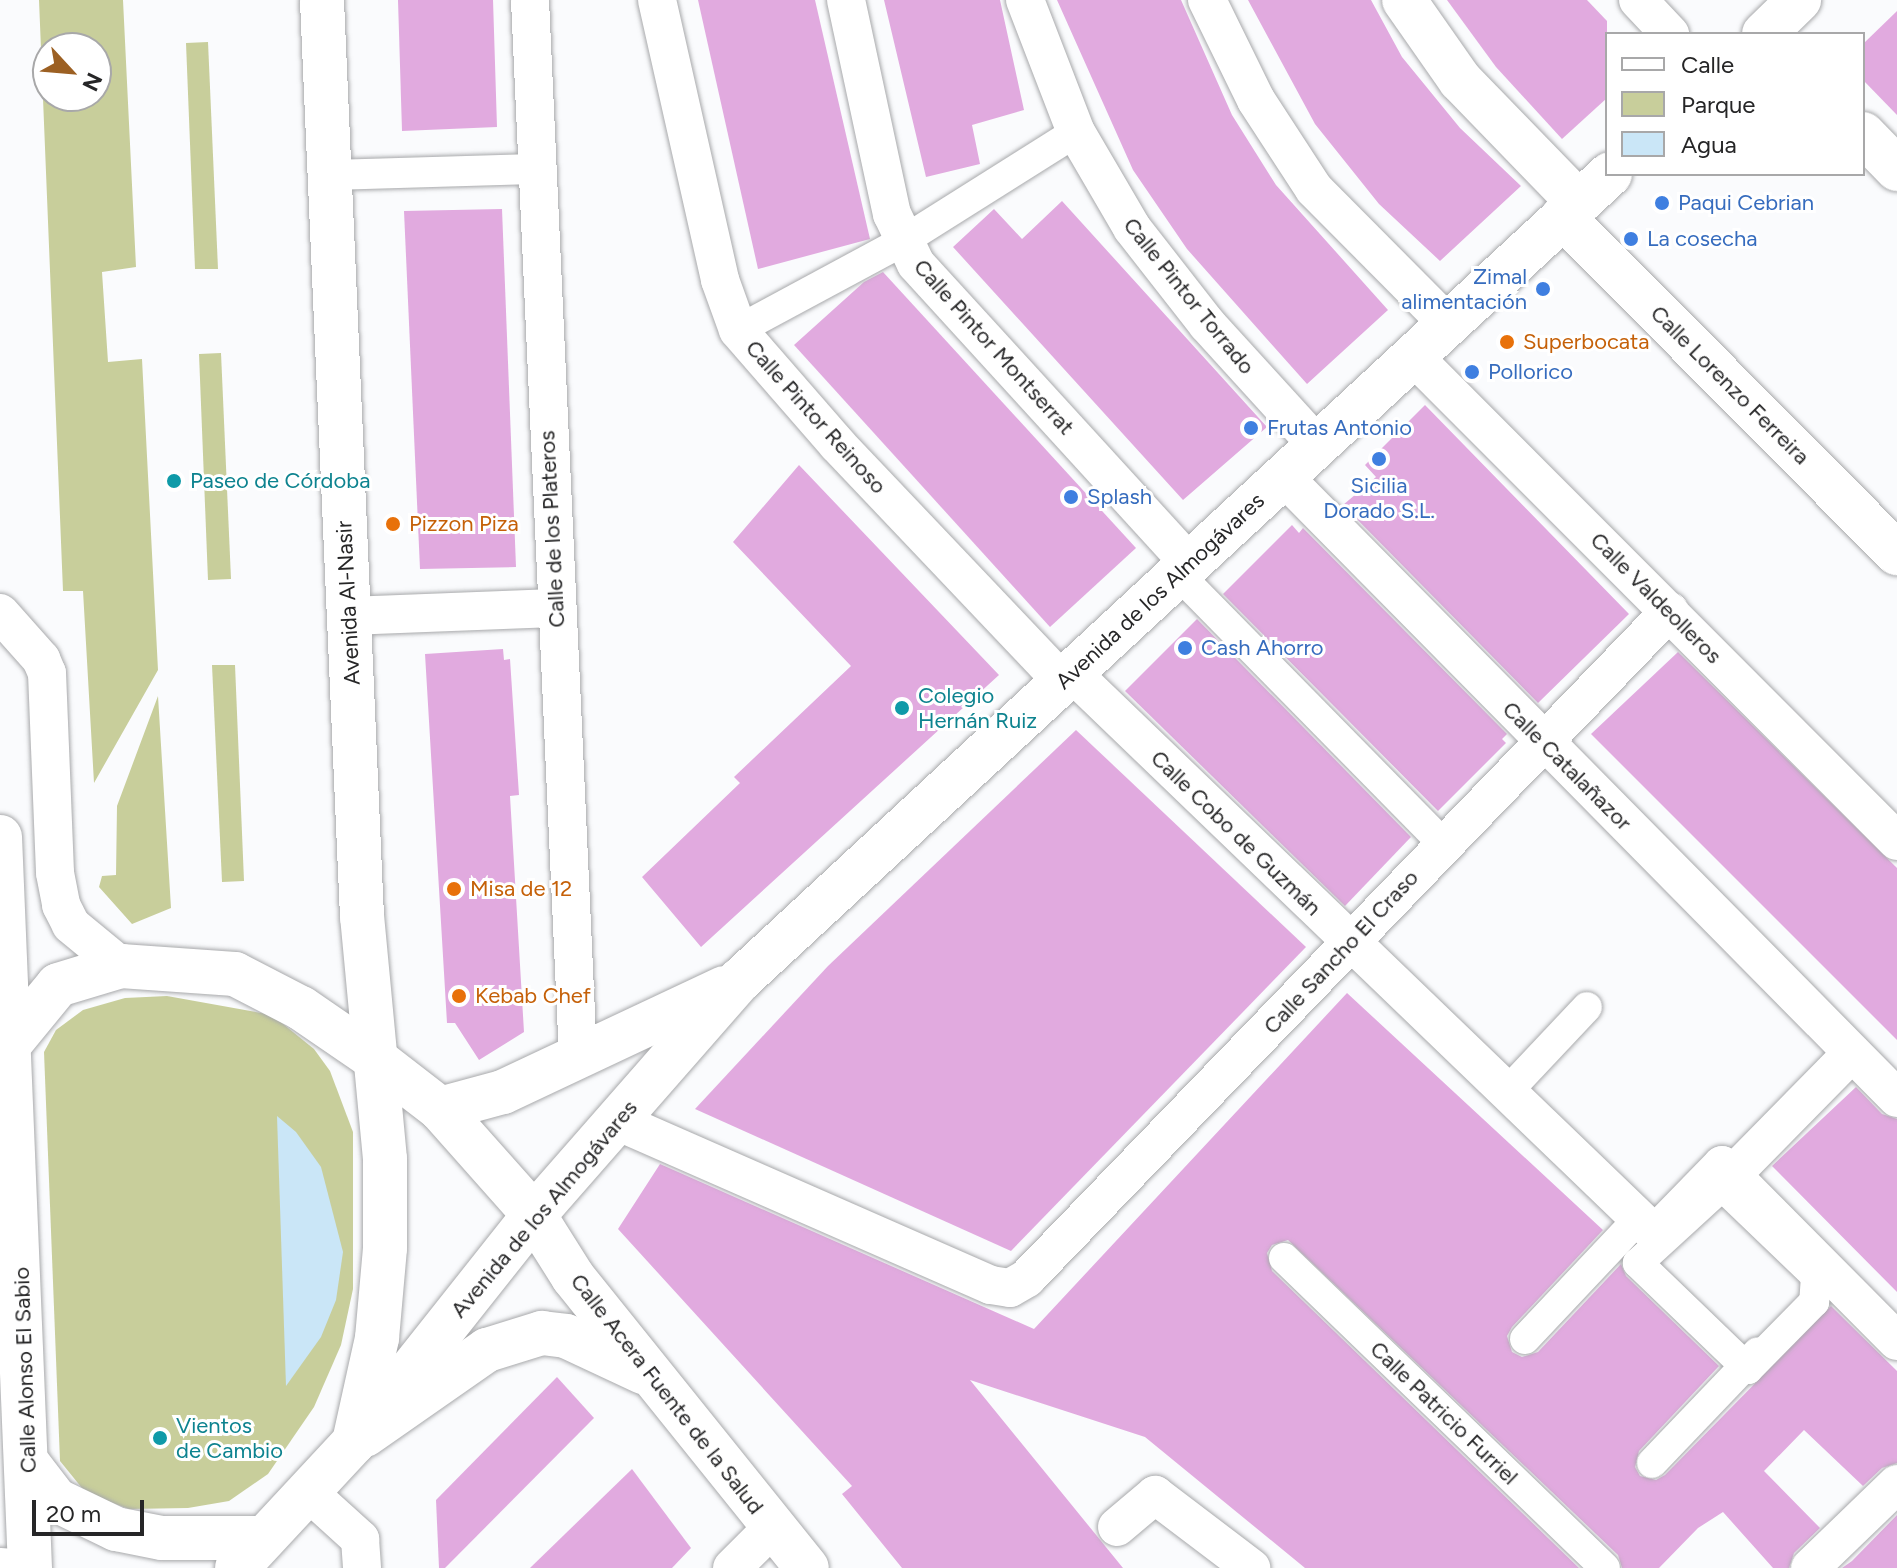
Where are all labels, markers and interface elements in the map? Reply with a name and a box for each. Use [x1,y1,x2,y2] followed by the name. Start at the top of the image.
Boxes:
[32,32,112,112] north arrow
[1605,32,1865,176] legend
[1681,50,1734,79] text: Calle
[76,68,108,95] text: N
[1681,90,1755,119] text: Parque
[1681,130,1737,159] text: Agua
[1678,190,1814,216] place label: Paqui Cebrian
[1653,194,1671,212] marker: Paqui Cebrian
[1118,213,1260,379] street label: Calle Pintor Torrado
[1647,226,1757,252] place label: La cosecha
[1622,230,1640,248] marker: La cosecha
[908,254,1080,440] street label: Calle Pintor Montserrat
[1401,263,1527,314] place label: Zimal alimentación
[1534,280,1552,298] marker: Zimal alimentación
[1645,300,1815,470] street label: Calle Lorenzo Ferreira
[1523,329,1649,355] place label: Superbocata
[1498,333,1516,351] marker: Superbocata
[740,335,892,499] street label: Calle Pintor Reinoso
[1488,359,1573,385] place label: Pollorico
[1463,363,1481,381] marker: Pollorico
[1267,415,1412,441] place label: Frutas Antonio
[1242,419,1260,437] marker: Frutas Antonio
[534,430,570,628] street label: Calle de los Plateros
[1370,450,1388,468] marker: Sicilia Dorado S.L.
[190,468,370,494] place label: Paseo de Córdoba
[165,472,183,490] marker: Paseo de Córdoba
[1323,472,1435,524] place label: Sicilia Dorado S.L.
[1087,484,1152,510] place label: Splash
[1050,487,1270,695] street label: Avenida de los Almogávares
[1062,488,1080,506] marker: Splash
[409,511,519,537] place label: Pizzon Piza
[384,515,402,533] marker: Pizzon Piza
[331,520,365,686] street label: Avenida Al-Nasir
[1585,527,1727,669] street label: Calle Valdeolleros
[1201,635,1324,661] place label: Cash Ahorro
[1176,639,1194,657] marker: Cash Ahorro
[918,682,1037,734] place label: Colegio Hernán Ruiz
[1497,696,1637,836] street label: Calle Catalañazor
[893,699,911,717] marker: Colegio Hernán Ruiz
[1145,745,1327,921] street label: Calle Cobo de Guzmán
[1258,865,1424,1039] street label: Calle Sancho El Craso
[470,876,572,902] place label: Misa de 12
[445,880,463,898] marker: Misa de 12
[475,983,591,1009] place label: Kebab Chef
[450,987,468,1005] marker: Kebab Chef
[445,1095,643,1323] street label: Avenida de los Almogávares
[8,1266,42,1474] street label: Calle Alonso El Sabio
[565,1269,769,1519] street label: Calle Acera Fuente de la Salud
[1365,1336,1523,1490] street label: Calle Patricio Furriel
[176,1412,283,1464] place label: Vientos de Cambio
[151,1429,169,1447] marker: Vientos de Cambio
[36,1484,148,1534] scale bar
[46,1499,101,1528] text: 20 m

